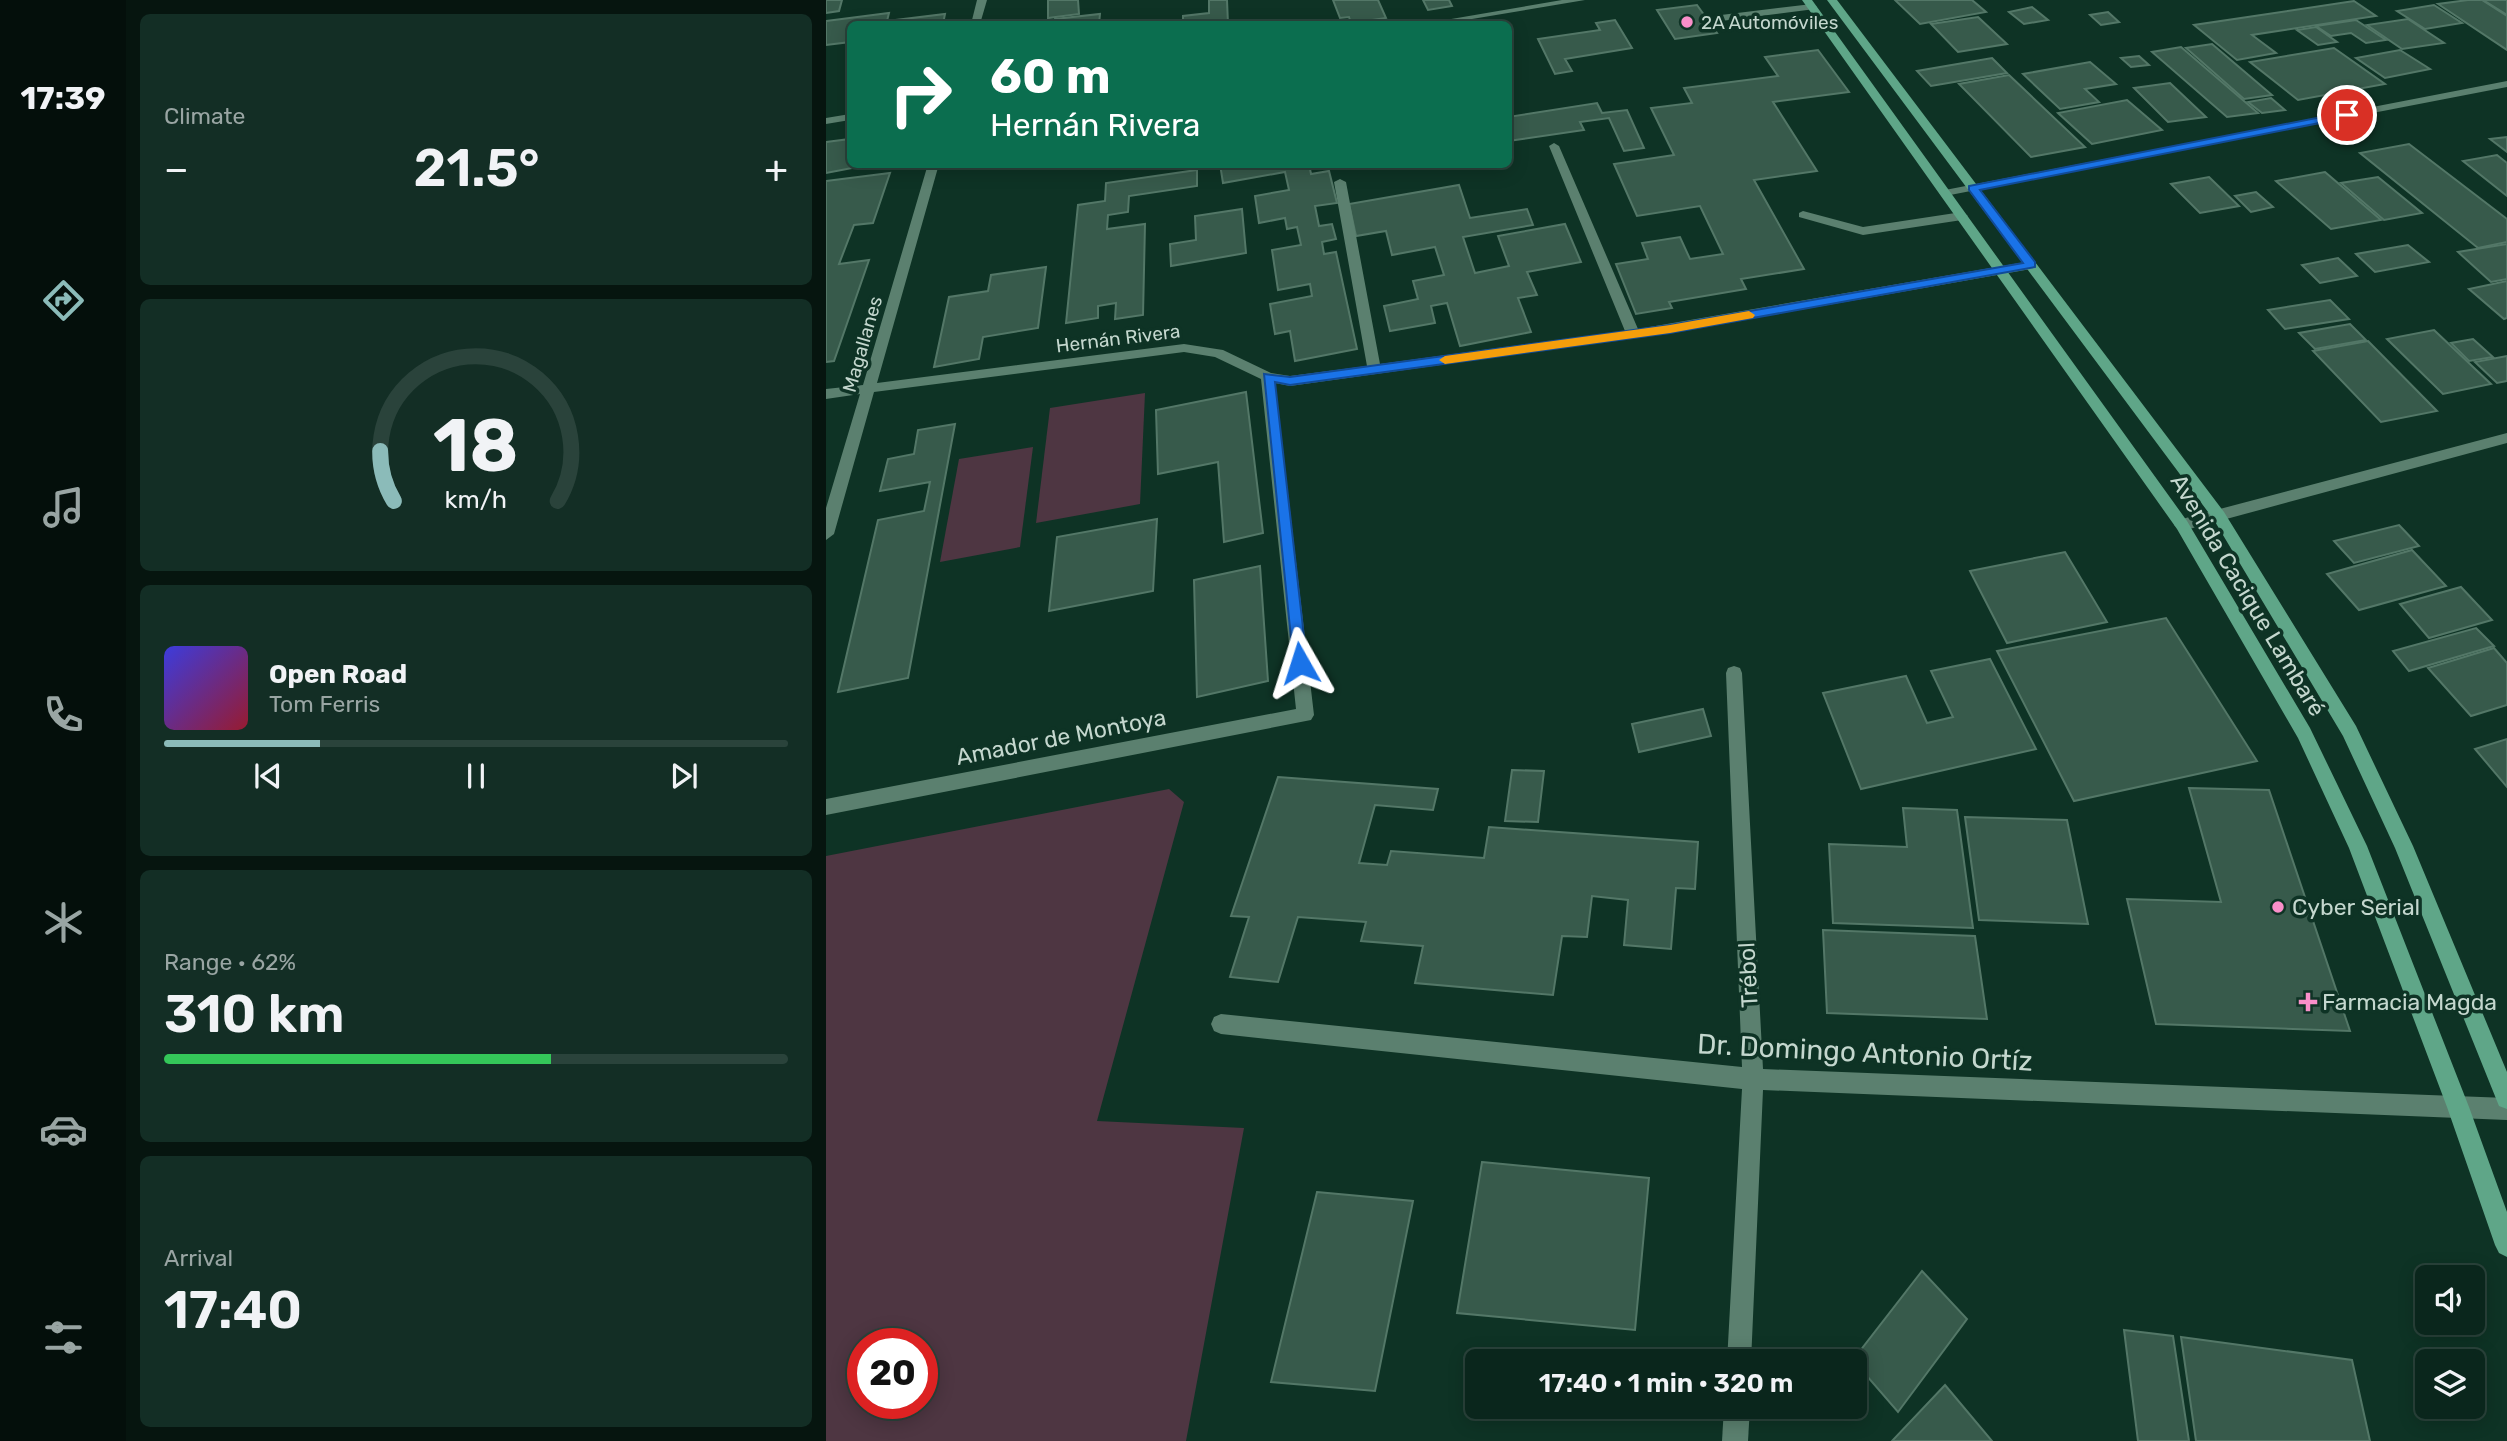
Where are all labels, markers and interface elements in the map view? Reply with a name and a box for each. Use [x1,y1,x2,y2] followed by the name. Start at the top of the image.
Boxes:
[1701,11,1838,34] place label: 2A Automóviles
[1679,14,1695,30] marker: 2A Automóviles
[990,47,1111,105] text: 60 m
[875,49,966,140] icon: right
[20,79,106,117] text: 17:39
[2317,85,2377,145] pin
[2328,96,2366,134] icon: arrive
[164,102,245,130] text: Climate
[990,106,1201,144] text: Hernán Rivera
[413,137,540,199] text: 21.5°
[164,146,189,192] text: −
[764,146,788,192] text: +
[39,276,88,325] icon: directions
[838,293,887,395] street label: Magallanes
[1055,319,1182,358] street label: Hernán Rivera
[433,404,519,490] text: 18
[2165,469,2331,721] street label: Avenida Cacique Lambaré
[39,483,88,532] icon: music
[445,485,507,514] text: km/h
[1263,626,1337,700] position arrow
[269,659,407,690] text: Open Road
[39,690,88,739] icon: phone
[269,690,380,718] text: Tom Ferris
[954,703,1168,771] street label: Amador de Montoya
[249,757,287,795] icon: previous
[457,757,495,795] icon: pause
[665,757,703,795] icon: next
[2292,893,2420,921] place label: Cyber Serial
[39,898,88,947] icon: climate
[2270,899,2286,915] marker: Cyber Serial
[1732,942,1764,1008] street label: Trébol
[164,948,296,976] text: Range · 62%
[164,983,345,1045] text: 310 km
[2322,988,2497,1016] place label: Farmacia Magda
[2300,994,2316,1010] marker: Farmacia Magda
[1696,1027,2034,1078] street label: Dr. Domingo Antonio Ortíz
[39,1105,88,1154] icon: car
[164,1244,233,1272] text: Arrival
[2415,1265,2485,1419] map controls
[2415,1265,2485,1335] button: sound
[164,1279,302,1341] text: 17:40
[39,1313,88,1362] icon: filters
[847,1328,938,1419] speed limit sign: 20
[2415,1349,2485,1419] button: layers
[1539,1368,1793,1399] text: 17:40 · 1 min · 320 m

